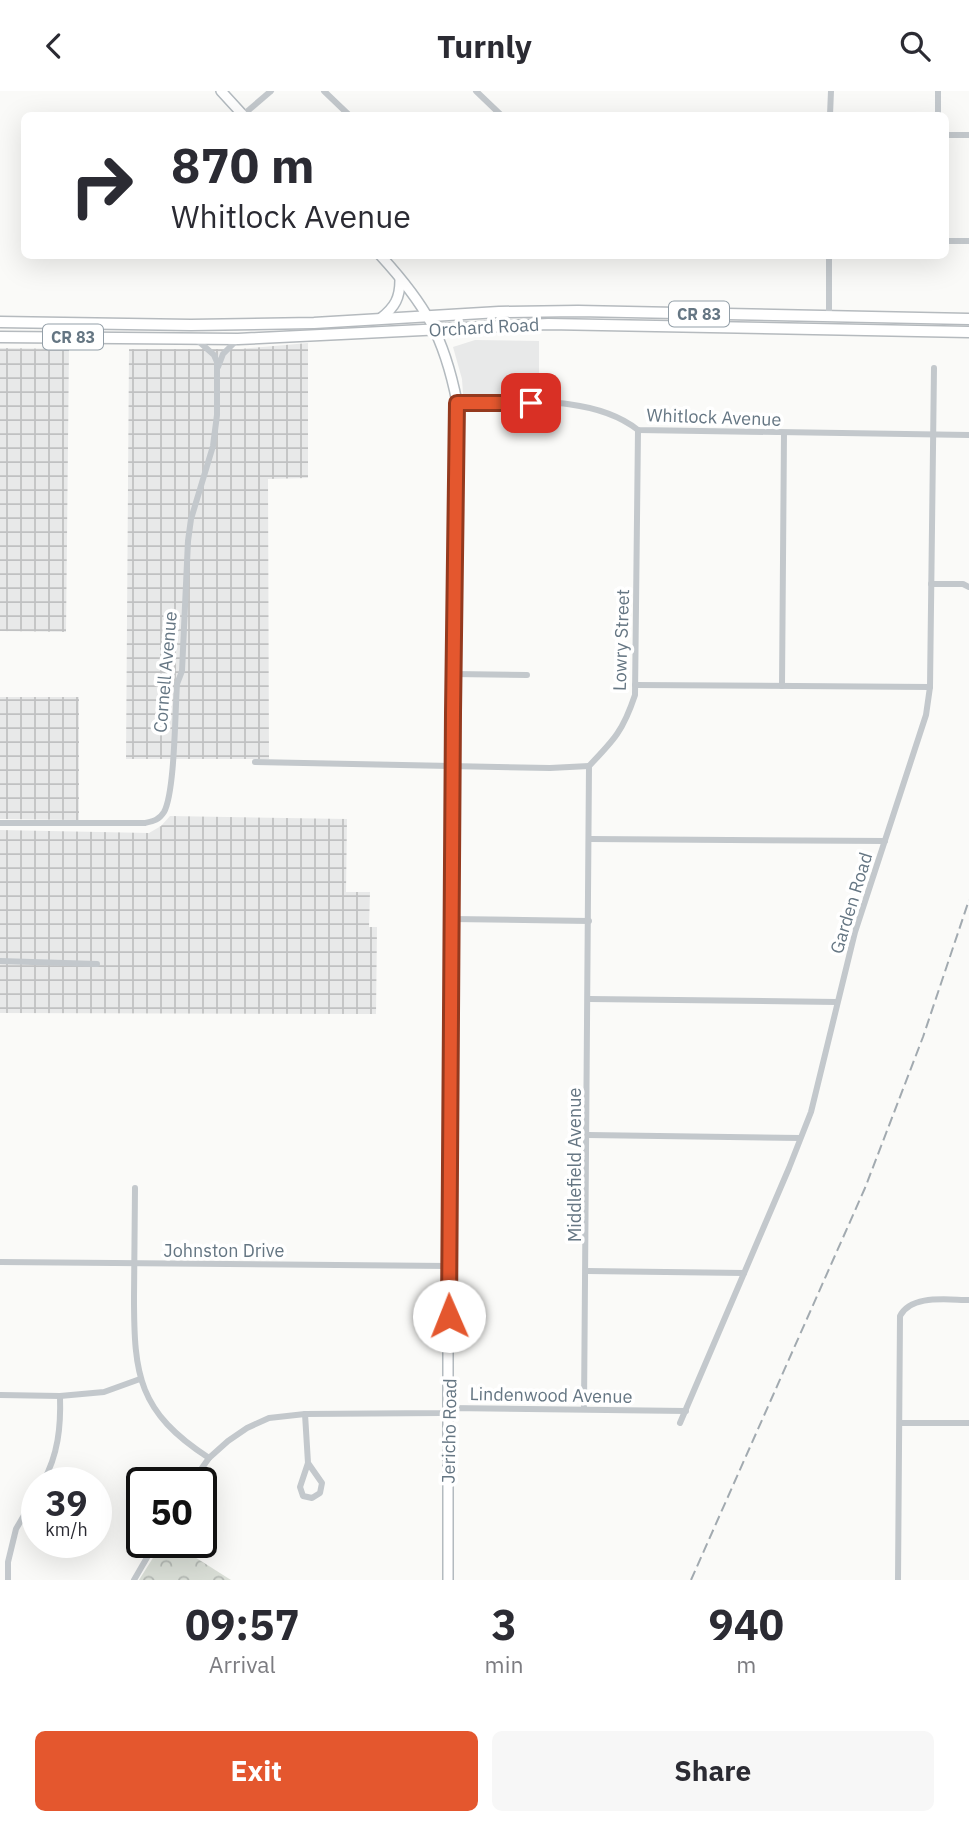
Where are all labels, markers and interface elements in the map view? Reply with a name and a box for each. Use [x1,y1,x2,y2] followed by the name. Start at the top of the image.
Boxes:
[437,25,532,67] text: Turnly
[35,27,73,65] icon: back
[896,27,934,65] icon: search
[171,133,315,196] text: 870 m
[56,140,147,231] icon: right
[171,195,411,237] text: Whitlock Avenue
[669,301,729,327] road number: CR 83
[428,313,540,341] street label: Orchard Road
[43,325,103,349] road number: CR 83
[501,373,561,433] pin
[512,384,550,422] icon: arrive
[646,403,782,431] street label: Whitlock Avenue
[608,589,634,691] street label: Lowry Street
[148,610,182,734] street label: Cornell Avenue
[825,850,877,956] street label: Garden Road
[563,1088,586,1242] street label: Middlefield Avenue
[164,1239,285,1262] street label: Johnston Drive
[412,1279,486,1353] position arrow
[437,1378,461,1484] street label: Jericho Road
[469,1382,633,1408] street label: Lindenwood Avenue
[126,1467,217,1558] speed limit sign: 50
[45,1480,88,1526] text: 39
[45,1518,88,1541] text: km/h
[185,1597,300,1652] text: 09:57
[491,1597,517,1652] text: 3
[708,1597,784,1652] text: 940
[209,1649,276,1679] text: Arrival
[485,1649,523,1679] text: min
[736,1649,756,1679] text: m
[35,1731,478,1811] button: Exit
[492,1731,934,1811] button: Share

